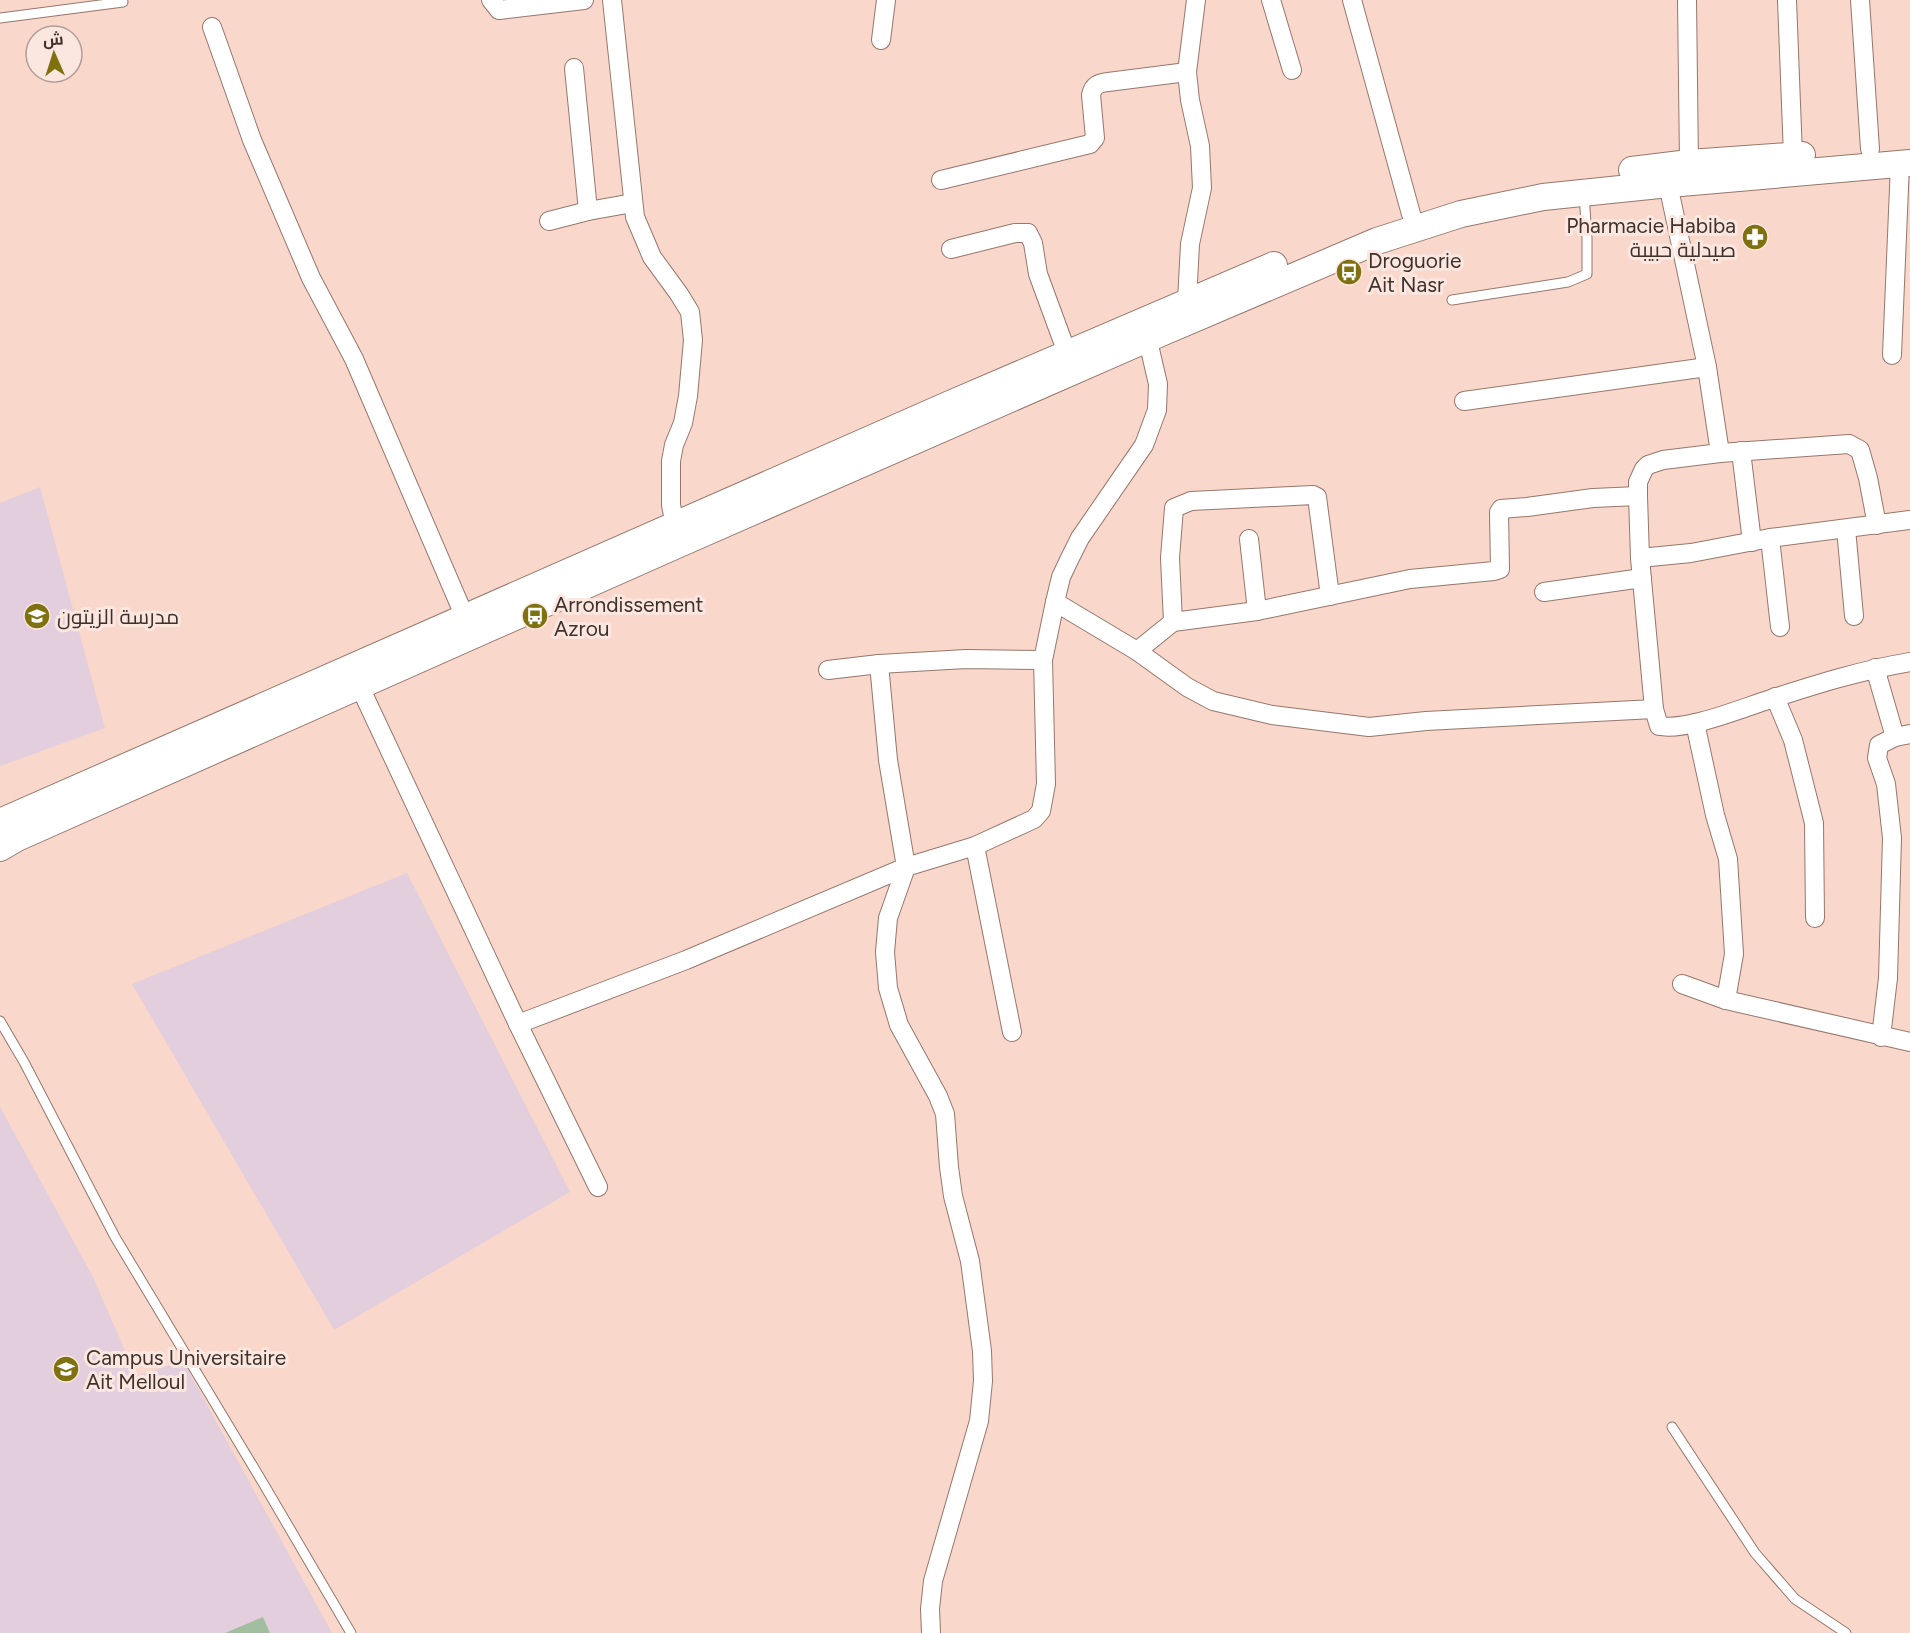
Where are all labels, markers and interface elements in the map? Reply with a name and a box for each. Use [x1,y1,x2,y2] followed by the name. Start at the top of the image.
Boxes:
[24,24,84,84] north arrow
[42,29,64,50] text: ش
[1566,213,1736,262] place label: Pharmacie Habiba صيدلية حبيبة
[1740,222,1770,252] pharmacy icon: Pharmacie Habiba صيدلية حبيبة
[1368,248,1461,297] place label: Droguorie Ait Nasr
[1334,257,1364,287] bus stop icon: Droguorie Ait Nasr
[554,592,704,641] place label: Arrondissement Azrou
[22,601,52,631] school or university icon: مدرسة الزيتون
[520,601,550,631] bus stop icon: Arrondissement Azrou
[57,604,179,630] place label: مدرسة الزيتون
[86,1345,286,1394] place label: Campus Universitaire Ait Melloul
[51,1354,81,1384] school or university icon: Campus Universitaire Ait Melloul

